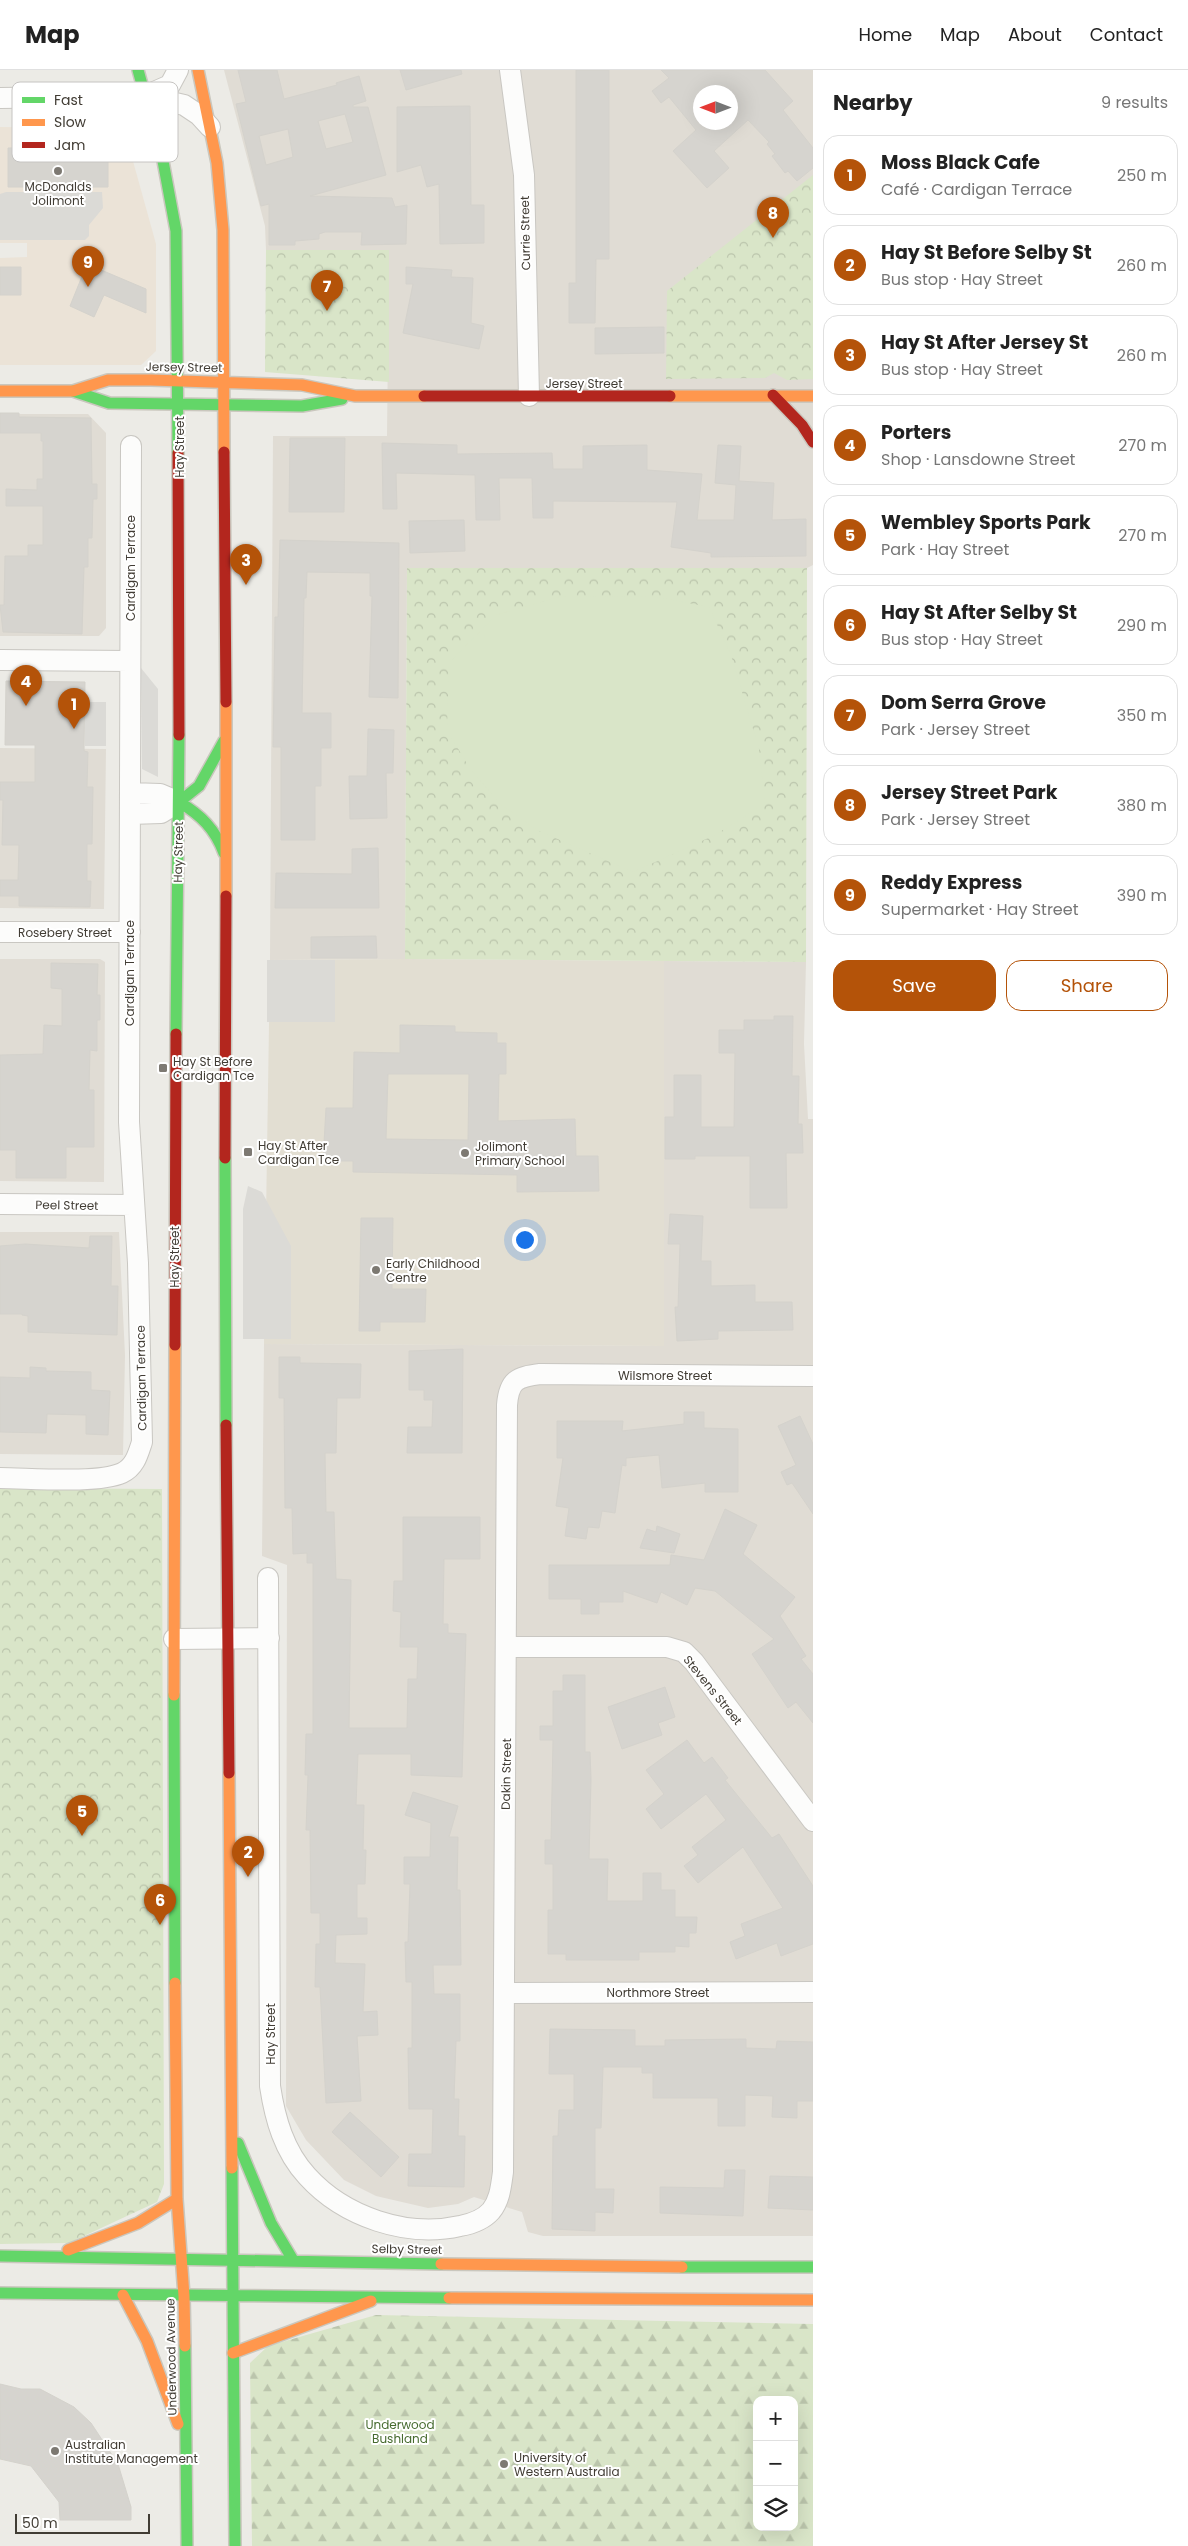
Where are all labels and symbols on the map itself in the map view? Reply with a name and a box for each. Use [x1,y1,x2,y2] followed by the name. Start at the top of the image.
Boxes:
[12,82,178,162] legend
[693,85,738,130] north arrow
[54,90,83,110] text: Fast
[54,112,87,132] text: Slow
[54,135,85,155] text: Jam
[52,165,64,177] marker: McDonalds Jolimont
[25,178,91,209] place label: McDonalds Jolimont
[516,196,534,270] street label: Currie Street
[757,197,789,238] pin: 8
[72,246,104,287] pin: 9
[311,270,343,311] pin: 7
[145,358,223,376] street label: Jersey Street
[545,375,623,392] street label: Jersey Street
[171,416,188,478] street label: Hay Street
[122,515,139,621] street label: Cardigan Terrace
[230,544,262,585] pin: 3
[10,665,42,706] pin: 4
[58,688,90,729] pin: 1
[169,821,187,883] street label: Hay Street
[121,920,138,1026] street label: Cardigan Terrace
[18,924,112,941] street label: Rosebery Street
[173,1053,254,1084] place label: Hay St Before Cardigan Tce
[157,1062,169,1074] marker: Hay St Before Cardigan Tce
[258,1137,339,1168] place label: Hay St After Cardigan Tce
[475,1138,565,1169] place label: Jolimont Primary School
[242,1146,254,1158] marker: Hay St After Cardigan Tce
[459,1147,471,1159] marker: Jolimont Primary School
[35,1196,99,1214] street label: Peel Street
[166,1226,183,1288] street label: Hay Street
[512,1227,538,1253] your location
[386,1255,480,1286] place label: Early Childhood Centre
[370,1264,382,1276] marker: Early Childhood Centre
[132,1325,150,1431] street label: Cardigan Terrace
[618,1367,712,1384] street label: Wilsmore Street
[680,1652,746,1728] street label: Stevens Street
[497,1738,515,1810] street label: Dakin Street
[66,1795,98,1836] pin: 5
[232,1836,264,1877] pin: 2
[144,1884,176,1925] pin: 6
[607,1984,709,2001] street label: Northmore Street
[262,2003,279,2065] street label: Hay Street
[372,2240,442,2258] street label: Selby Street
[161,2298,181,2416] street label: Underwood Avenue
[365,2416,435,2447] park label: Underwood Bushland
[65,2436,198,2467] place label: Australian Institute Management
[49,2445,61,2457] marker: Australian Institute Management
[514,2449,620,2480] place label: University of Western Australia
[498,2458,510,2470] marker: University of Western Australia
[15,2511,150,2534] scale bar

